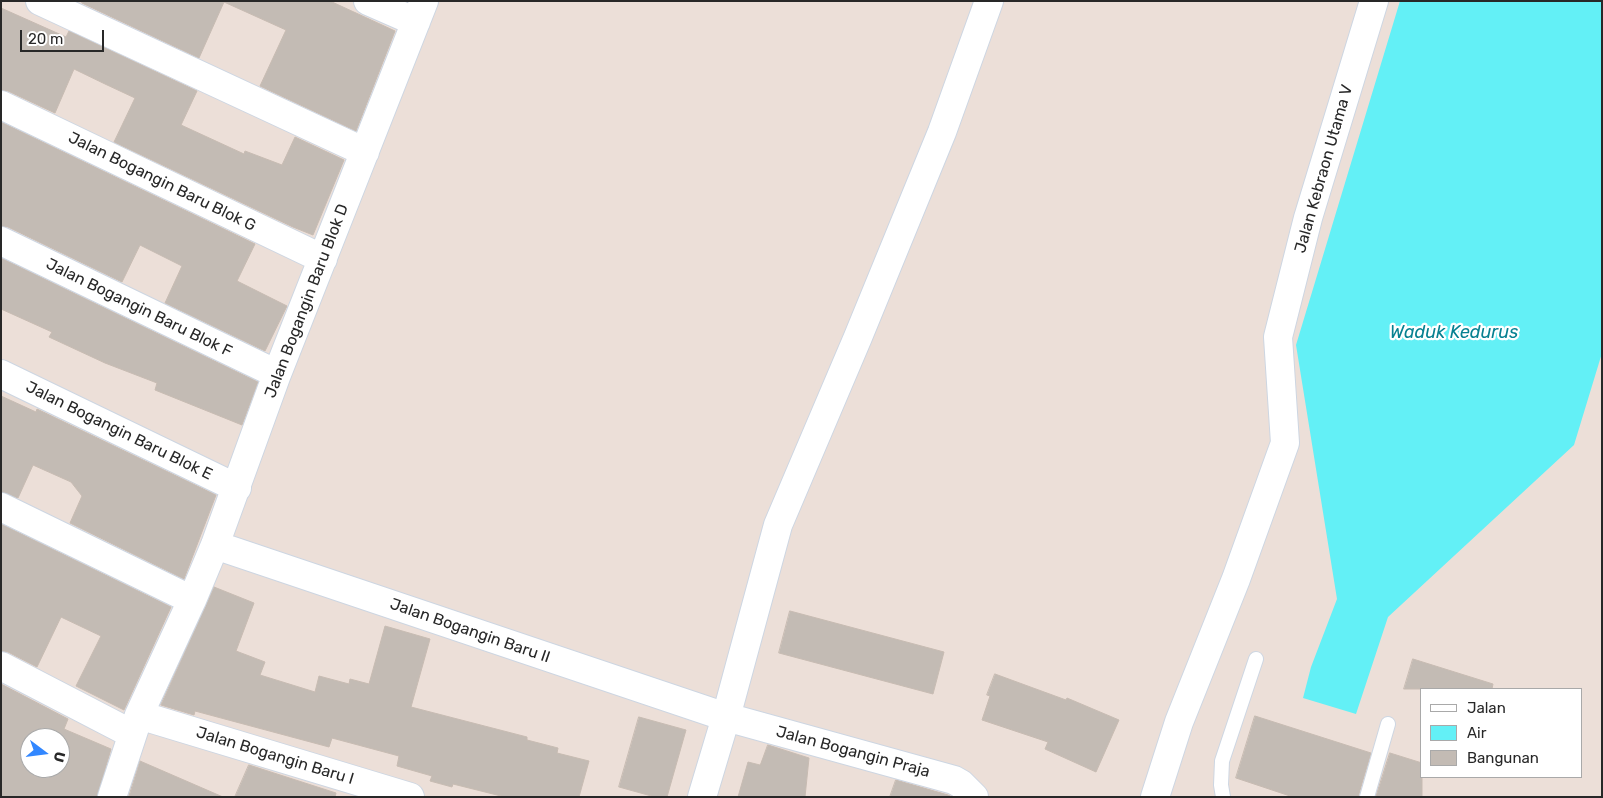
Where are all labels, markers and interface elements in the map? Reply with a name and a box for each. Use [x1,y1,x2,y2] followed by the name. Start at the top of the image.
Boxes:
[22,20,106,52] scale bar
[28,30,63,48] text: 20 m
[1291,83,1357,255] street label: Jalan Kebraon Utama V
[65,128,259,236] street label: Jalan Bogangin Baru Blok G
[261,201,353,401] street label: Jalan Bogangin Baru Blok D
[43,255,235,361] street label: Jalan Bogangin Baru Blok F
[1390,322,1518,344] water label: Waduk Kedurus
[23,377,215,485] street label: Jalan Bogangin Baru Blok E
[387,595,553,667] street label: Jalan Bogangin Baru II
[1420,688,1583,778] legend
[1467,699,1506,717] text: Jalan
[774,722,932,782] street label: Jalan Bogangin Praja
[194,723,356,789] street label: Jalan Bogangin Baru I
[1467,724,1486,742] text: Air
[20,728,70,778] north arrow
[1467,749,1539,767] text: Bangunan
[49,750,69,764] text: U

